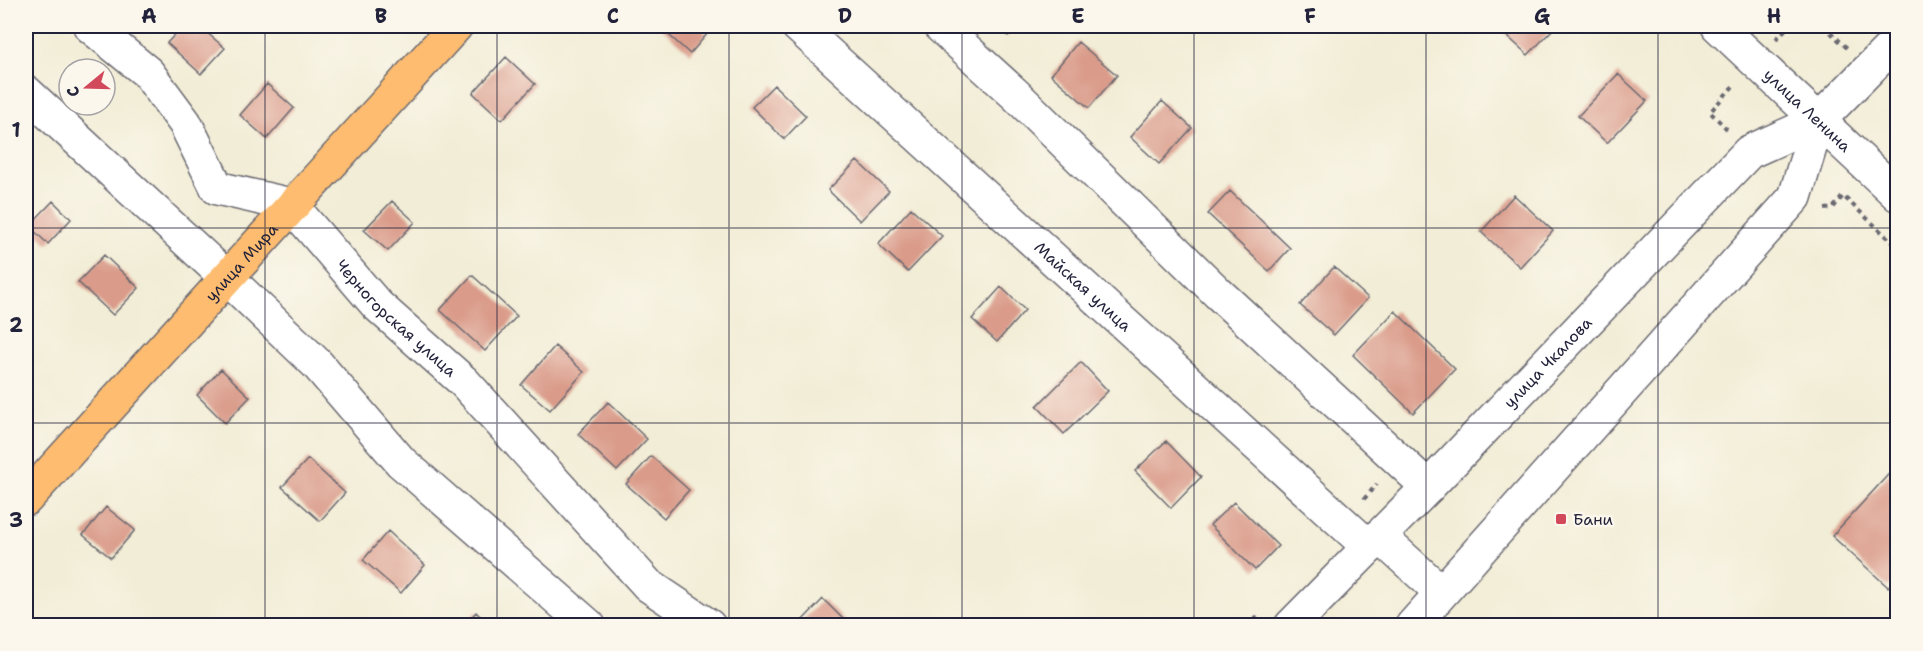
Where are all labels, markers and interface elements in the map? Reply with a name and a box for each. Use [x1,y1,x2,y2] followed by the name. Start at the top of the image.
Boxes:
[141,3,157,29] text: A
[375,3,387,29] text: B
[607,3,619,29] text: C
[838,3,852,29] text: D
[1071,3,1085,29] text: E
[1304,3,1316,29] text: F
[1534,3,1550,29] text: G
[1767,3,1781,29] text: H
[57,57,117,117] north arrow
[1759,64,1856,157] street label: улица Ленина
[62,83,85,100] text: С
[11,117,21,143] text: 1
[201,219,283,306] street label: улица Мира
[1030,237,1136,336] street label: Майская улица
[331,255,461,382] street label: Черногорская улица
[9,312,23,338] text: 2
[1499,312,1597,413] street label: улица Чкалова
[9,507,23,533] text: 3
[1573,509,1613,530] place label: Бани
[1554,512,1568,526] marker: Бани

